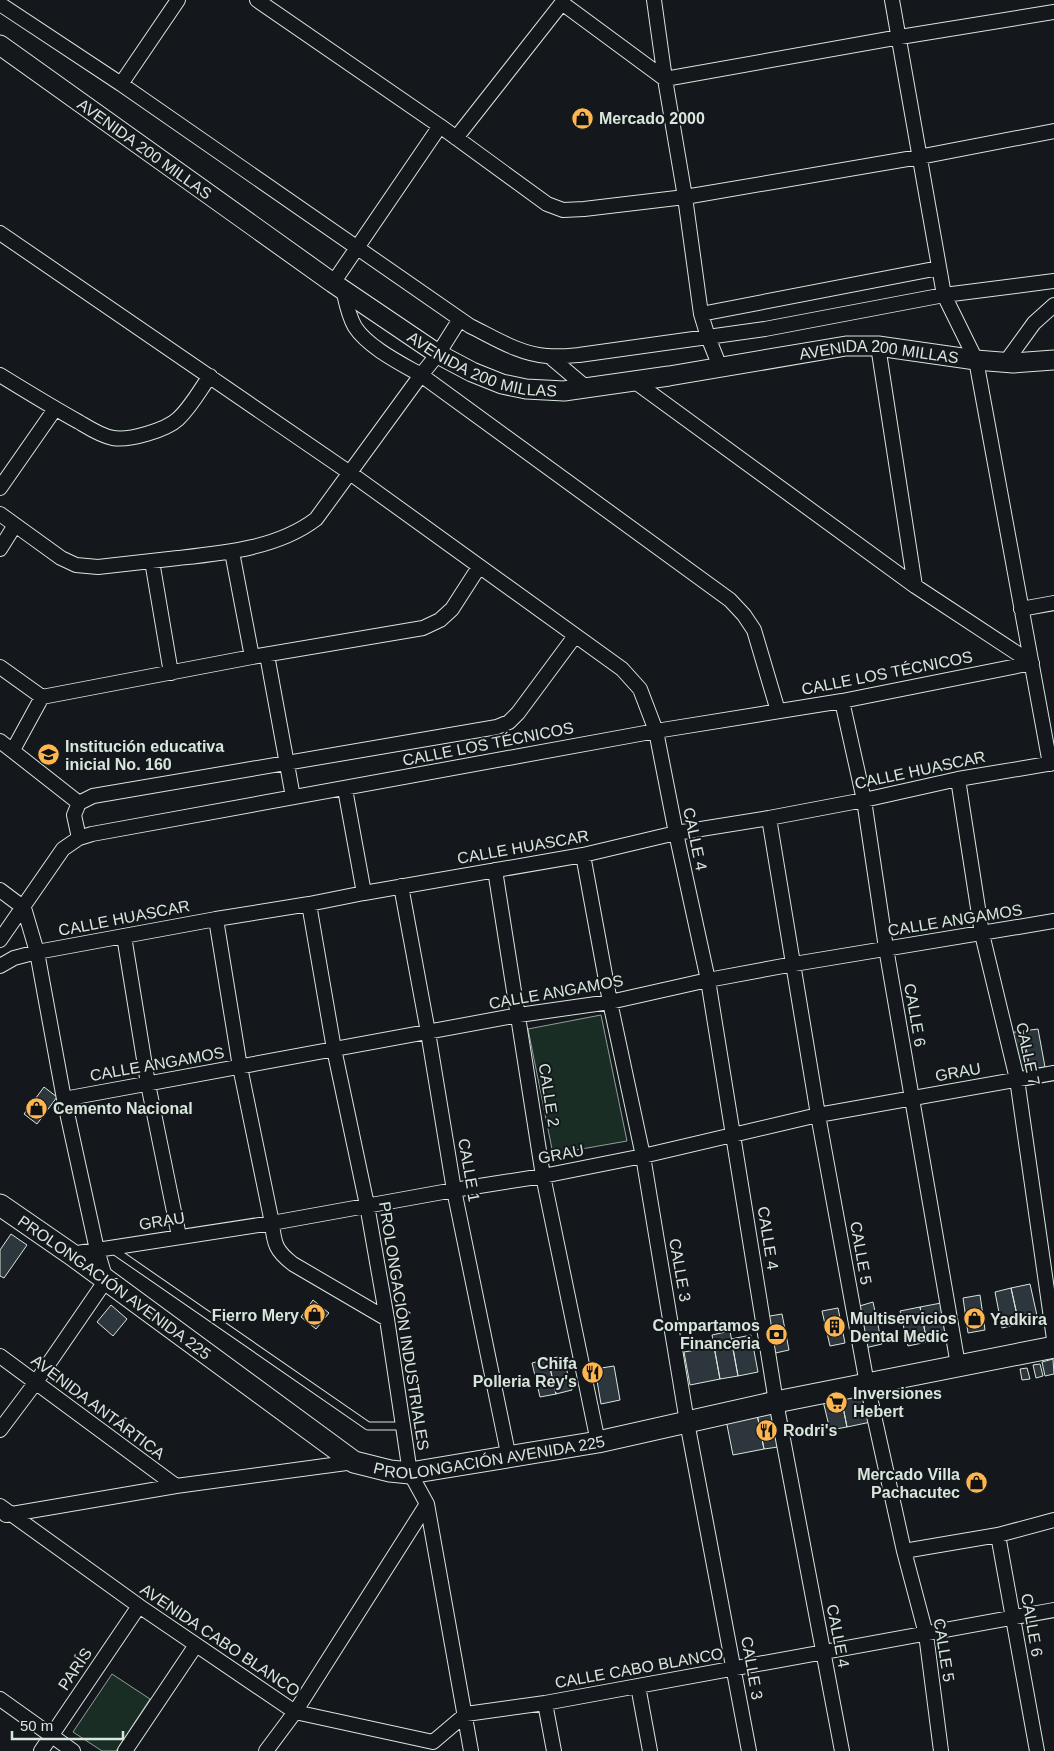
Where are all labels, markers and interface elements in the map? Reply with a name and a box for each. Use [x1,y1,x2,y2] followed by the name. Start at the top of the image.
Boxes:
[74,95,215,202] street label: AVENIDA 200 MILLAS
[571,106,595,130] shop icon: Mercado 2000
[599,110,705,127] place label: Mercado 2000
[405,328,557,399] street label: AVENIDA 200 MILLAS
[798,338,960,366] street label: AVENIDA 200 MILLAS
[800,647,974,698] street label: CALLE LOS TÉCNICOS
[401,718,575,769] street label: CALLE LOS TÉCNICOS
[65,738,224,773] place label: Institución educativa inicial No. 160
[37,743,61,767] school or university icon: Institución educativa inicial No. 160
[853,748,987,792] street label: CALLE HUASCAR
[680,806,710,872] street label: CALLE 4
[456,827,590,867] street label: CALLE HUASCAR
[57,897,191,939] street label: CALLE HUASCAR
[886,901,1024,939] street label: CALLE ANGAMOS
[488,972,624,1012] street label: CALLE ANGAMOS
[901,982,929,1048] street label: CALLE 6
[1013,1021,1043,1087] street label: CALLE 7
[89,1044,225,1084] street label: CALLE ANGAMOS
[934,1060,982,1084] street label: GRAU
[536,1062,562,1128] street label: CALLE 2
[25,1096,49,1120] shop icon: Cemento Nacional
[53,1100,193,1117] place label: Cemento Nacional
[455,1137,483,1203] street label: CALLE 1
[537,1141,585,1167] street label: GRAU
[376,1200,433,1452] street label: PROLONGACIÓN INDUSTRIALES
[755,1205,781,1271] street label: CALLE 4
[138,1209,186,1233] street label: GRAU
[15,1212,214,1363] street label: PROLONGACIÓN AVENIDA 225
[847,1220,875,1286] street label: CALLE 5
[666,1237,694,1303] street label: CALLE 3
[303,1303,327,1327] shop icon: Fierro Mery
[212,1307,299,1324] place label: Fierro Mery
[962,1307,986,1331] shop icon: Yadkira
[850,1310,957,1345] place label: Multiservicios Dental Medic
[990,1311,1047,1328] place label: Yadkira
[822,1315,846,1339] building icon: Multiservicios Dental Medic
[652,1317,760,1352] place label: Compartamos Financeria
[764,1322,788,1346] bank icon: Compartamos Financeria
[28,1351,169,1463] street label: AVENIDA ANTÁRTICA
[473,1355,577,1390] place label: Chifa Polleria Rey's
[581,1360,605,1384] restaurant icon: Chifa Polleria Rey's
[853,1385,942,1420] place label: Inversiones Hebert
[825,1390,849,1414] supermarket icon: Inversiones Hebert
[755,1418,779,1442] restaurant icon: Rodri's
[783,1422,838,1439] place label: Rodri's
[372,1432,606,1482] street label: PROLONGACIÓN AVENIDA 225
[857,1466,960,1501] place label: Mercado Villa Pachacutec
[964,1471,988,1495] shop icon: Mercado Villa Pachacutec
[137,1580,303,1700] street label: AVENIDA CABO BLANCO
[1018,1592,1046,1658] street label: CALLE 6
[824,1603,852,1669] street label: CALLE 4
[931,1617,957,1683] street label: CALLE 5
[738,1635,766,1701] street label: CALLE 3
[54,1644,95,1693] street label: PARÍS
[553,1645,725,1691] street label: CALLE CABO BLANCO
[12,1708,124,1740] scale bar
[20,1717,53,1734] text: 50 m

